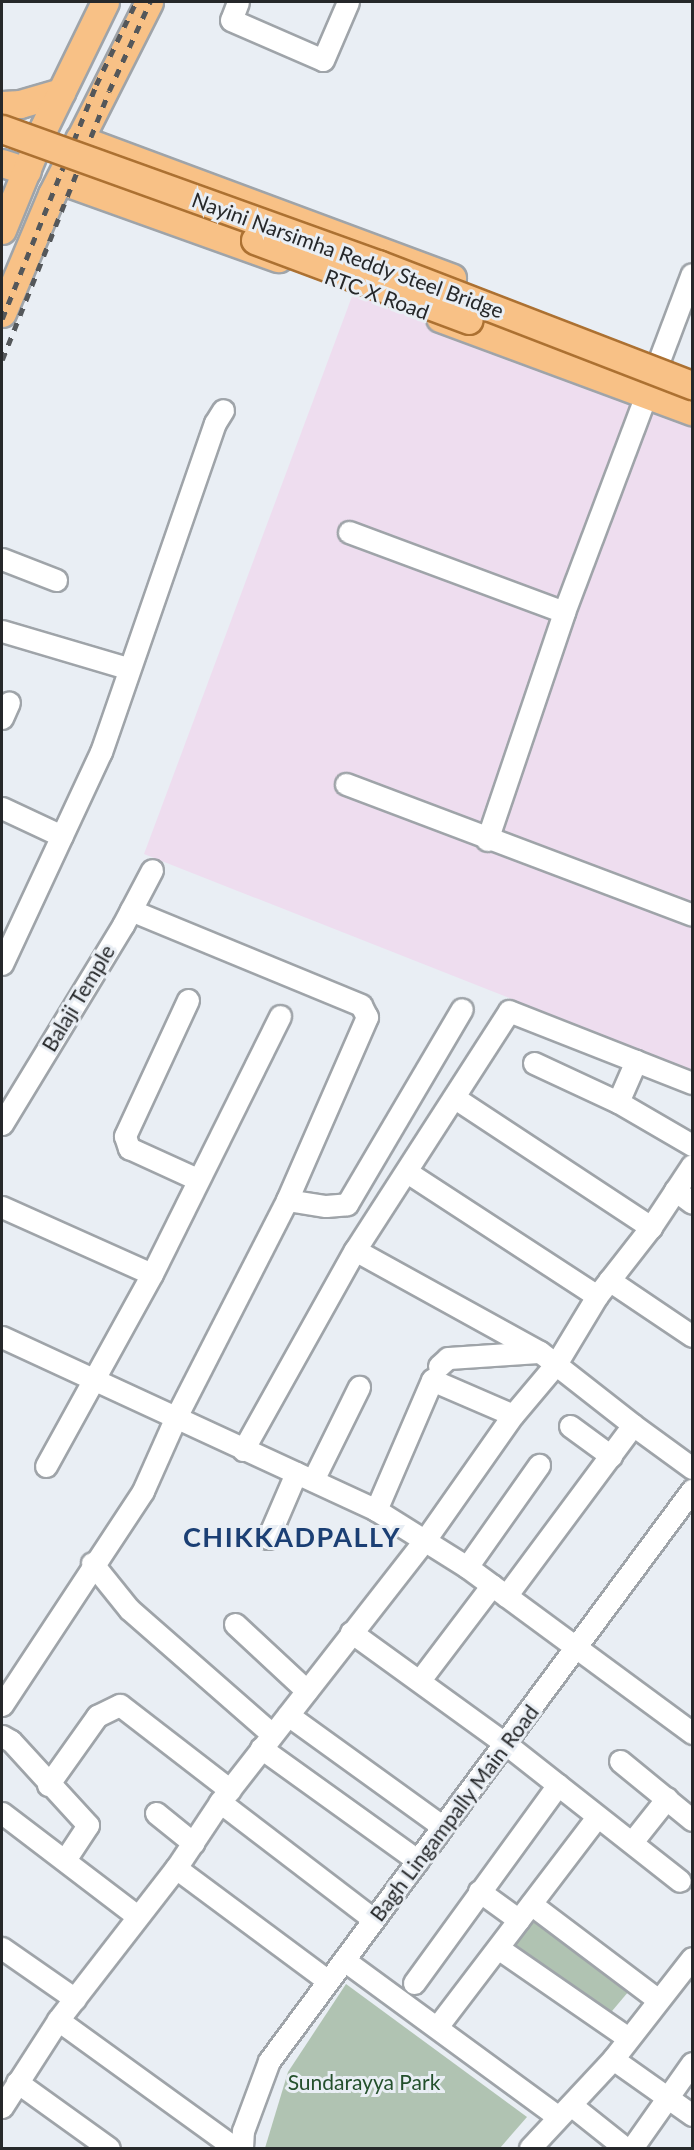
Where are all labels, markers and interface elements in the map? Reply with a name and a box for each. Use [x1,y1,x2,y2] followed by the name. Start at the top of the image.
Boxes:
[188,187,508,323] street label: Nayini Narsimha Reddy Steel Bridge
[321,263,433,325] street label: RTC X Road
[36,940,120,1056] street label: Balaji Temple
[183,1521,401,1553] district label: CHIKKADPALLY
[364,1700,544,1926] street label: Bagh Lingampally Main Road
[288,2069,440,2095] park label: Sundarayya Park

